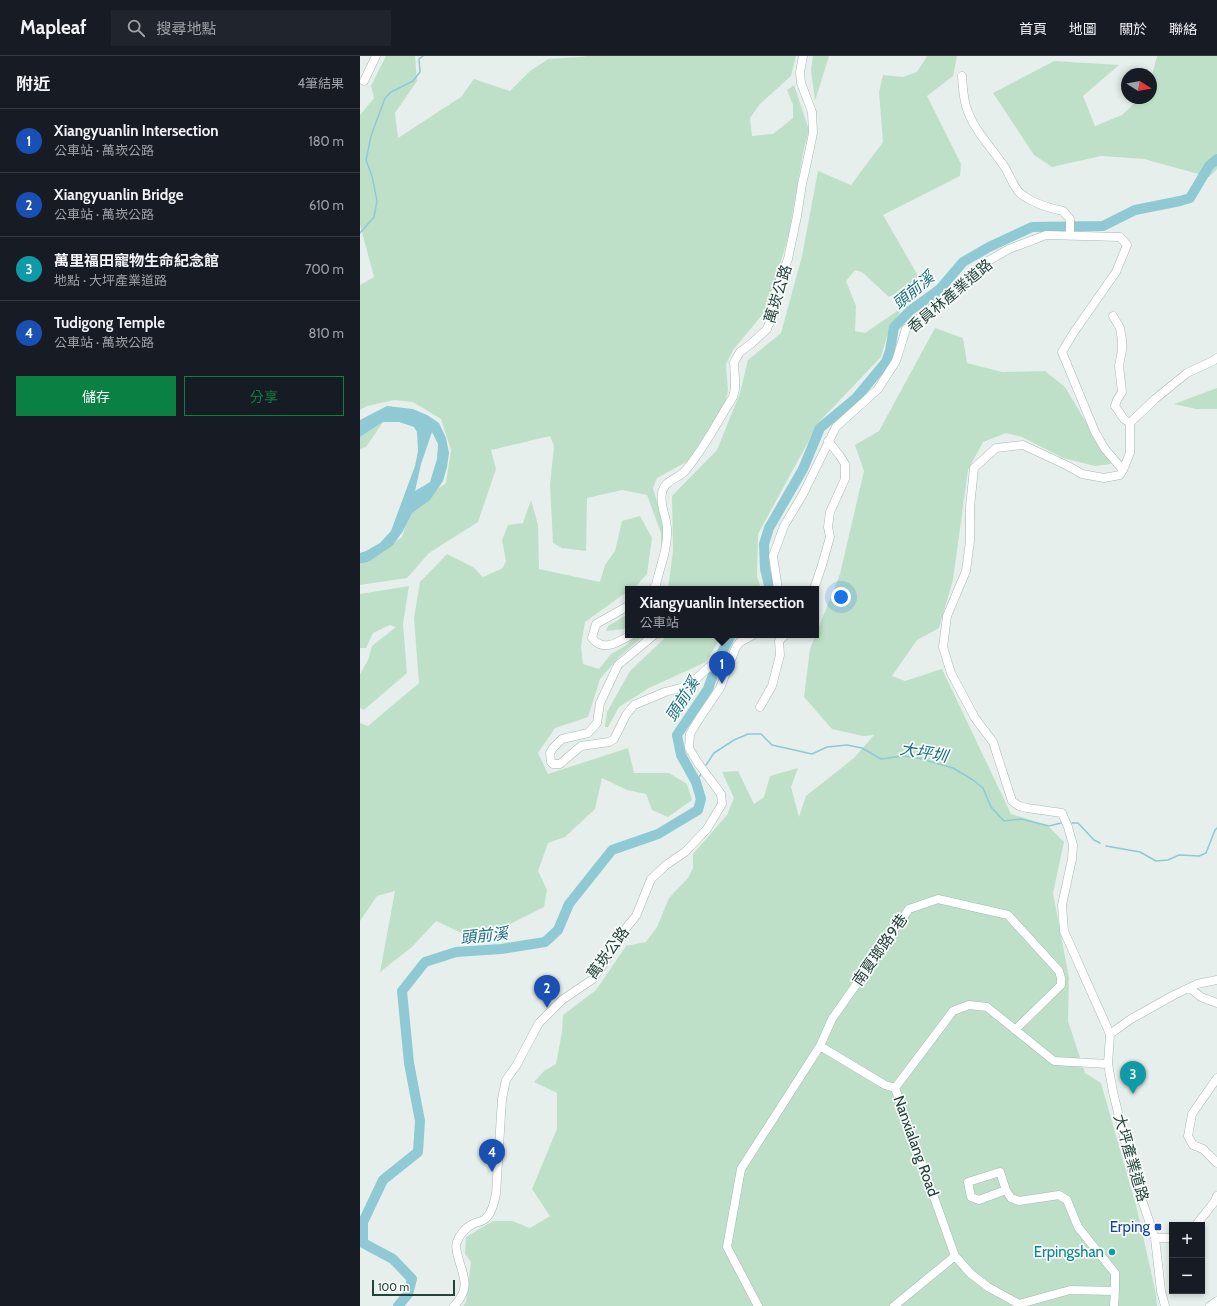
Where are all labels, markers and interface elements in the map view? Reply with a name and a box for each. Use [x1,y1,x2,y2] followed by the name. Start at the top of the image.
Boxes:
[111,10,391,46] search box
[20,16,87,39] text: Mapleaf
[125,17,147,39] icon: search
[157,20,217,38] text: 搜尋地點
[1019,20,1047,38] text: 首頁
[1069,20,1097,38] text: 地圖
[1119,20,1147,38] text: 關於
[1169,20,1197,38] text: 聯絡
[1121,68,1157,104] north arrow
[16,74,50,94] text: 附近
[297,75,344,91] text: 4筆結果
[54,122,218,140] text: Xiangyuanlin Intersection
[27,133,31,149] text: 1
[308,133,344,149] text: 180 m
[54,142,154,158] text: 公車站 · 萬崁公路
[54,186,183,204] text: Xiangyuanlin Bridge
[26,197,32,213] text: 2
[309,197,344,213] text: 610 m
[54,206,154,222] text: 公車站 · 萬崁公路
[54,252,219,270] text: 萬里福田寵物生命紀念館
[904,255,996,337] street label: 香員林產業道路
[25,261,33,277] text: 3
[305,261,344,277] text: 700 m
[761,263,795,325] street label: 萬崁公路
[889,266,939,313] water label: 頭前溪
[54,272,167,288] text: 地點 · 大坪產業道路
[54,314,165,332] text: Tudigong Temple
[25,325,33,341] text: 4
[308,325,344,341] text: 810 m
[54,334,154,350] text: 公車站 · 萬崁公路
[16,376,176,416] button: 儲存
[184,376,344,416] button: 分享
[625,586,819,638] popup
[831,587,851,607] your location
[640,594,804,612] text: Xiangyuanlin Intersection
[640,614,679,630] text: 公車站
[709,651,735,684] pin: 1
[662,672,704,725] water label: 頭前溪
[899,739,951,766] water label: 大坪圳
[849,911,911,989] street label: 南夏瑯路9巷
[459,923,511,947] water label: 頭前溪
[583,923,633,983] street label: 萬崁公路
[534,975,560,1008] pin: 2
[1120,1061,1146,1094] pin: 3
[889,1093,943,1199] street label: Nanxialang Road
[1110,1112,1152,1204] street label: 大坪產業道路
[479,1139,505,1172] pin: 4
[1110,1218,1151,1236] place label: Erping
[1153,1222,1163,1232] marker: Erping
[1169,1222,1205,1294] map controls
[1169,1222,1205,1258] button: +
[1034,1243,1104,1261] place label: Erpingshan
[1107,1247,1117,1257] marker: Erpingshan
[1169,1258,1205,1294] button: −
[372,1278,455,1297] scale bar
[378,1280,409,1294] text: 100 m

